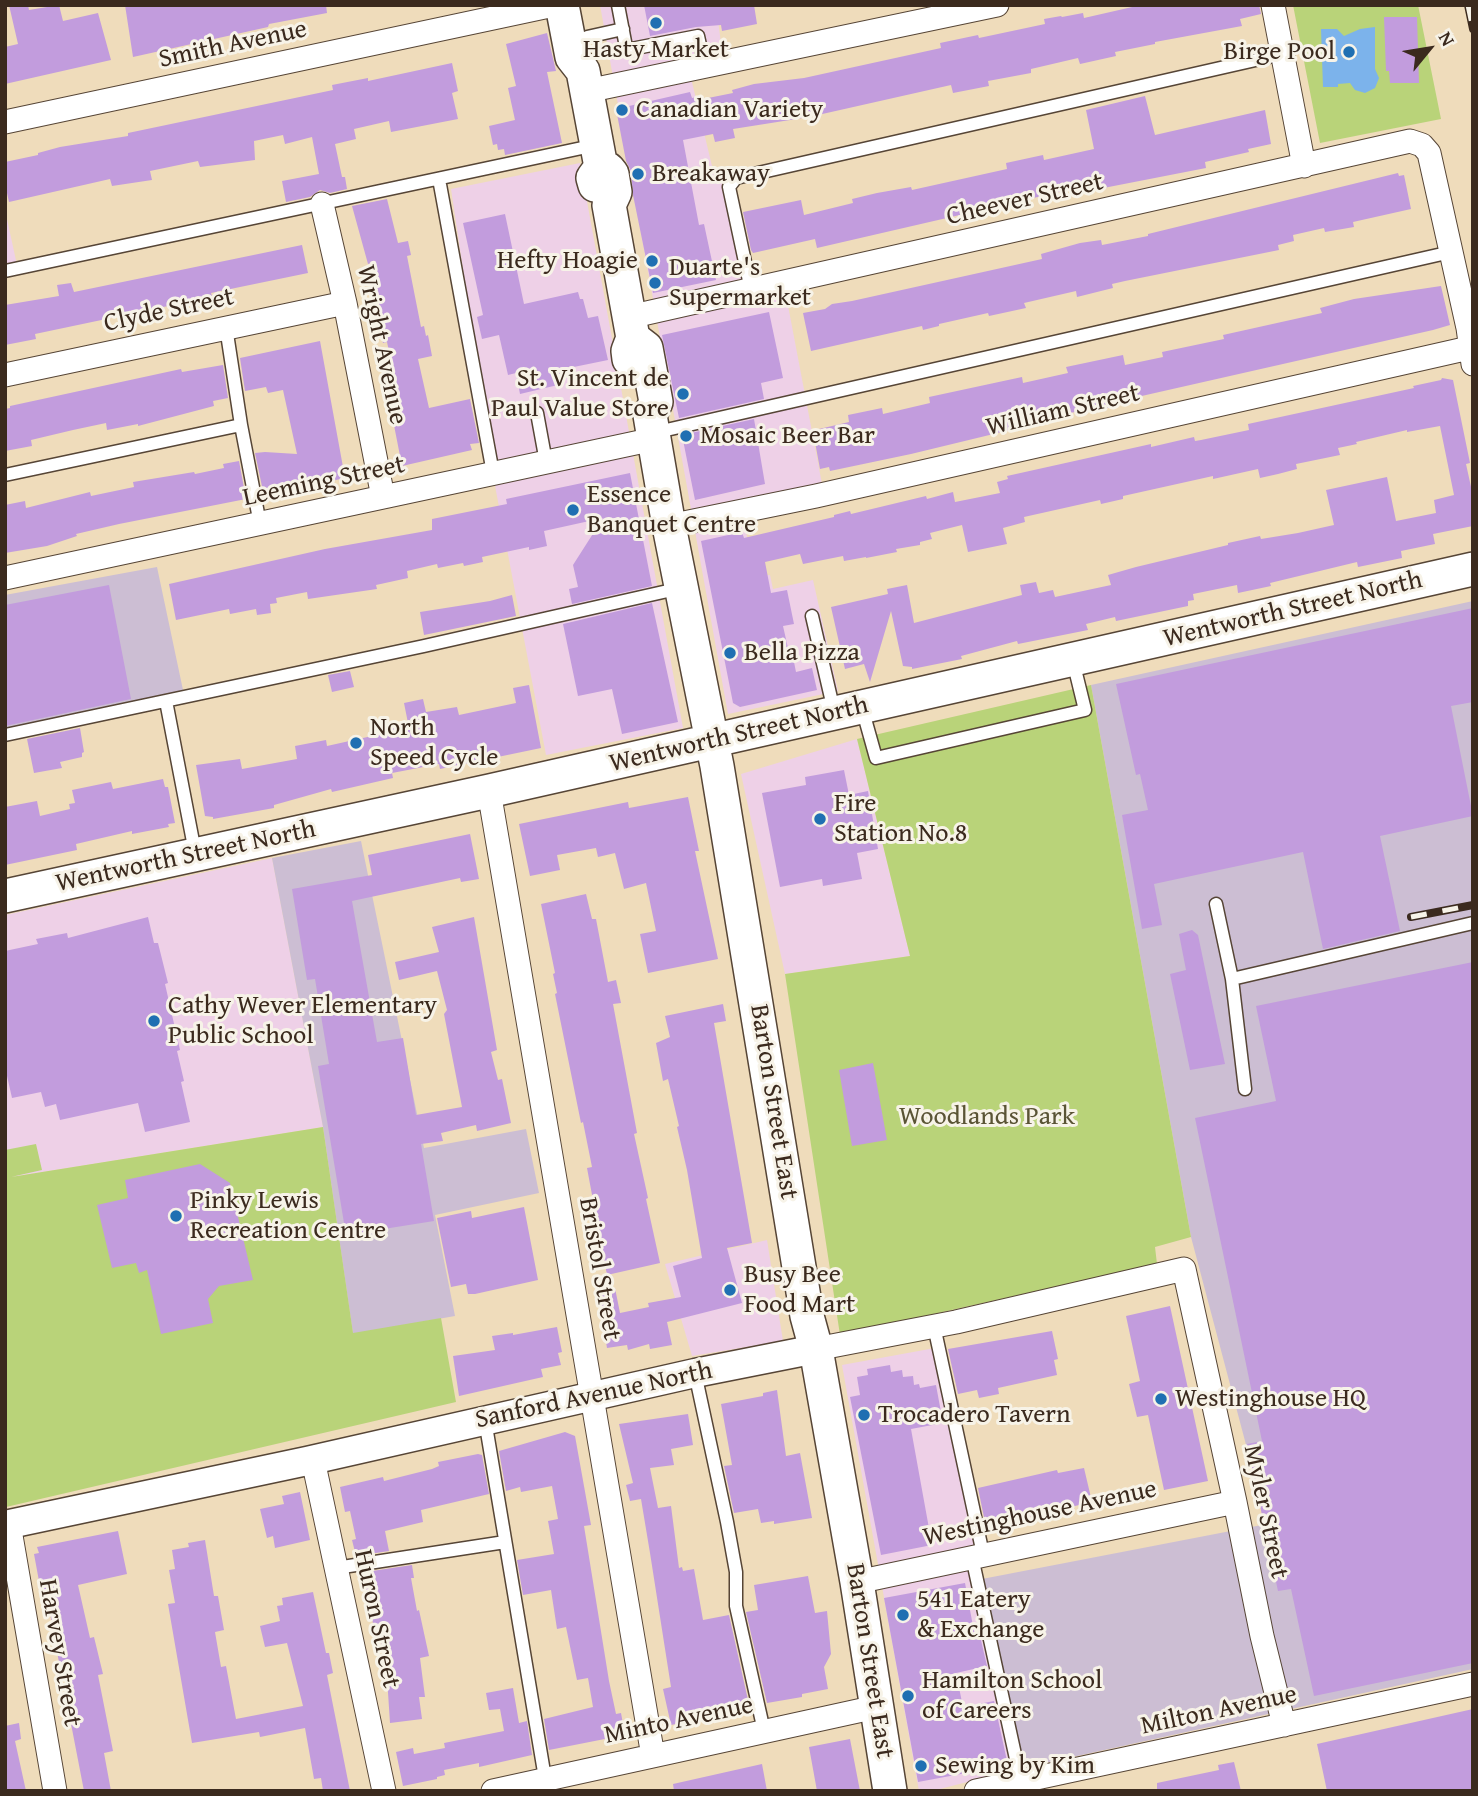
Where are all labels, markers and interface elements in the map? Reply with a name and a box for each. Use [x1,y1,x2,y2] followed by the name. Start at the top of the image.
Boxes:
[156,14,310,76] street label: Smith Avenue
[1394,14,1464,84] north arrow
[648,15,664,31] marker: Hasty Market
[1432,26,1462,51] text: N
[583,34,729,66] place label: Hasty Market
[1224,36,1335,68] place label: Birge Pool
[1341,44,1357,60] marker: Birge Pool
[636,94,823,126] place label: Canadian Variety
[614,102,630,118] marker: Canadian Variety
[652,158,770,190] place label: Breakaway
[630,166,646,182] marker: Breakaway
[944,167,1106,233] street label: Cheever Street
[497,245,638,277] place label: Hefty Hoagie
[669,252,811,314] place label: Duarte's Supermarket
[644,253,660,269] marker: Hefty Hoagie
[349,262,413,428] street label: Wright Avenue
[647,275,663,291] marker: Duarte's Supermarket
[101,282,237,340] street label: Clyde Street
[491,363,669,424] place label: St. Vincent de Paul Value Store
[983,378,1143,444] street label: William Street
[675,386,691,402] marker: St. Vincent de Paul Value Store
[700,420,875,452] place label: Mosaic Beer Bar
[678,428,694,444] marker: Mosaic Beer Bar
[240,450,408,514] street label: Leeming Street
[587,479,756,540] place label: Essence Banquet Centre
[565,502,581,518] marker: Essence Banquet Centre
[1160,565,1426,655] street label: Wentworth Street North
[744,637,860,669] place label: Bella Pizza
[722,645,738,661] marker: Bella Pizza
[606,690,872,780] street label: Wentworth Street North
[370,712,498,774] place label: North Speed Cycle
[348,735,364,751] marker: North Speed Cycle
[834,788,967,850] place label: Fire Station No.8
[812,811,828,827] marker: Fire Station No.8
[53,814,319,900] street label: Wentworth Street North
[168,990,437,1052] place label: Cathy Wever Elementary Public School
[742,1002,804,1202] street label: Barton Street East
[146,1013,162,1029] marker: Cathy Wever Elementary Public School
[899,1101,1075,1133] park label: Woodlands Park
[190,1185,386,1246] place label: Pinky Lewis Recreation Centre
[571,1195,627,1343] street label: Bristol Street
[168,1208,184,1224] marker: Pinky Lewis Recreation Centre
[744,1259,855,1320] place label: Busy Bee Food Mart
[722,1282,738,1298] marker: Busy Bee Food Mart
[473,1356,715,1436] street label: Sanford Avenue North
[1175,1383,1366,1415] place label: Westinghouse HQ
[1153,1391,1169,1407] marker: Westinghouse HQ
[878,1399,1071,1431] place label: Trocadero Tavern
[856,1407,872,1423] marker: Trocadero Tavern
[1236,1442,1294,1582] street label: Myler Street
[921,1474,1159,1554] street label: Westinghouse Avenue
[346,1547,406,1691] street label: Huron Street
[838,1561,900,1761] street label: Barton Street East
[31,1577,87,1729] street label: Harvey Street
[917,1584,1044,1646] place label: 541 Eatery & Exchange
[895,1607,911,1623] marker: 541 Eatery & Exchange
[922,1665,1102,1726] place label: Hamilton School of Careers
[1138,1679,1300,1743] street label: Milton Avenue
[900,1688,916,1704] marker: Hamilton School of Careers
[602,1690,756,1752] street label: Minto Avenue
[935,1750,1095,1782] place label: Sewing by Kim
[913,1758,929,1774] marker: Sewing by Kim

